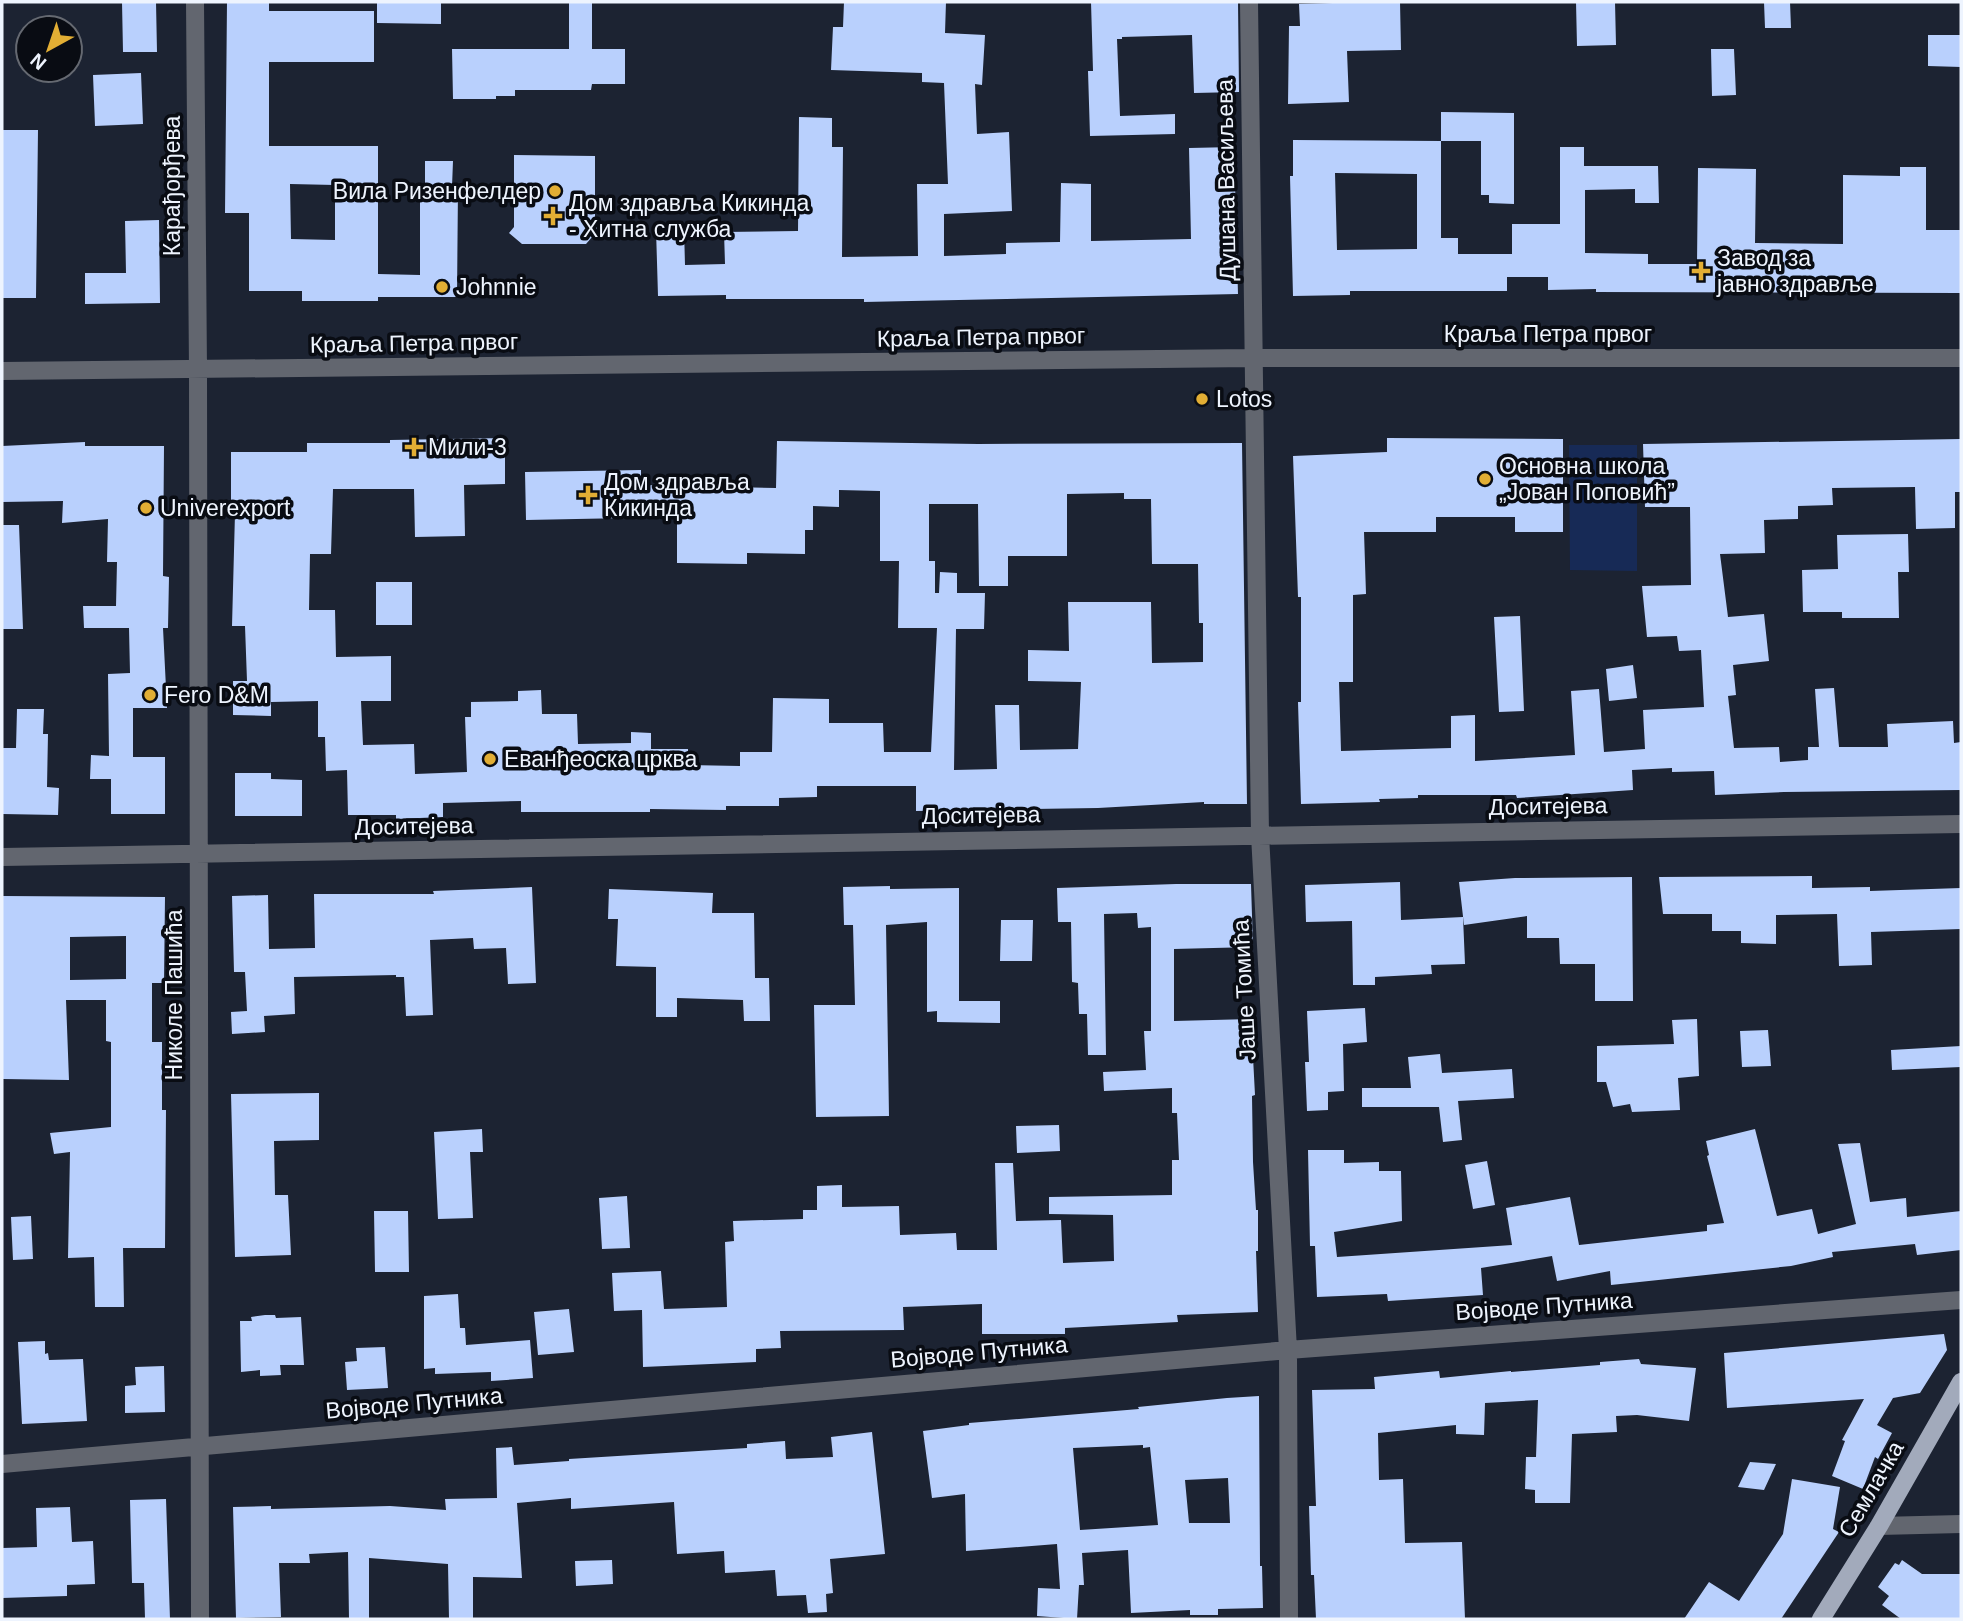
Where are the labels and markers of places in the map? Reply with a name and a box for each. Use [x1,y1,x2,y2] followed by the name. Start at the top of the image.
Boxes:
[333,178,541,204] place label: Вила Ризенфелдер
[547,183,563,199] marker: Вила Ризенфелдер
[569,190,809,242] place label: Дом здравља Кикинда - Хитна служба
[543,206,563,226] marker: Дом здравља Кикинда - Хитна служба
[1716,245,1874,297] place label: Завод за јавно здравље
[1691,261,1711,281] marker: Завод за јавно здравље
[456,274,537,300] place label: Johnnie
[434,279,450,295] marker: Johnnie
[1216,386,1272,412] place label: Lotos
[1194,391,1210,407] marker: Lotos
[428,434,507,460] place label: Мили-3
[406,439,422,455] marker: Мили-3
[1499,453,1675,505] place label: Основна школа „Јован Поповић”
[604,469,750,521] place label: Дом здравља Кикинда
[1477,471,1493,487] marker: Основна школа „Јован Поповић”
[578,485,598,505] marker: Дом здравља Кикинда
[160,495,291,521] place label: Univerexport
[138,500,154,516] marker: Univerexport
[164,682,269,708] place label: Fero D&M
[142,687,158,703] marker: Fero D&M
[504,746,697,772] place label: Еванђеоска црква
[482,751,498,767] marker: Еванђеоска црква

